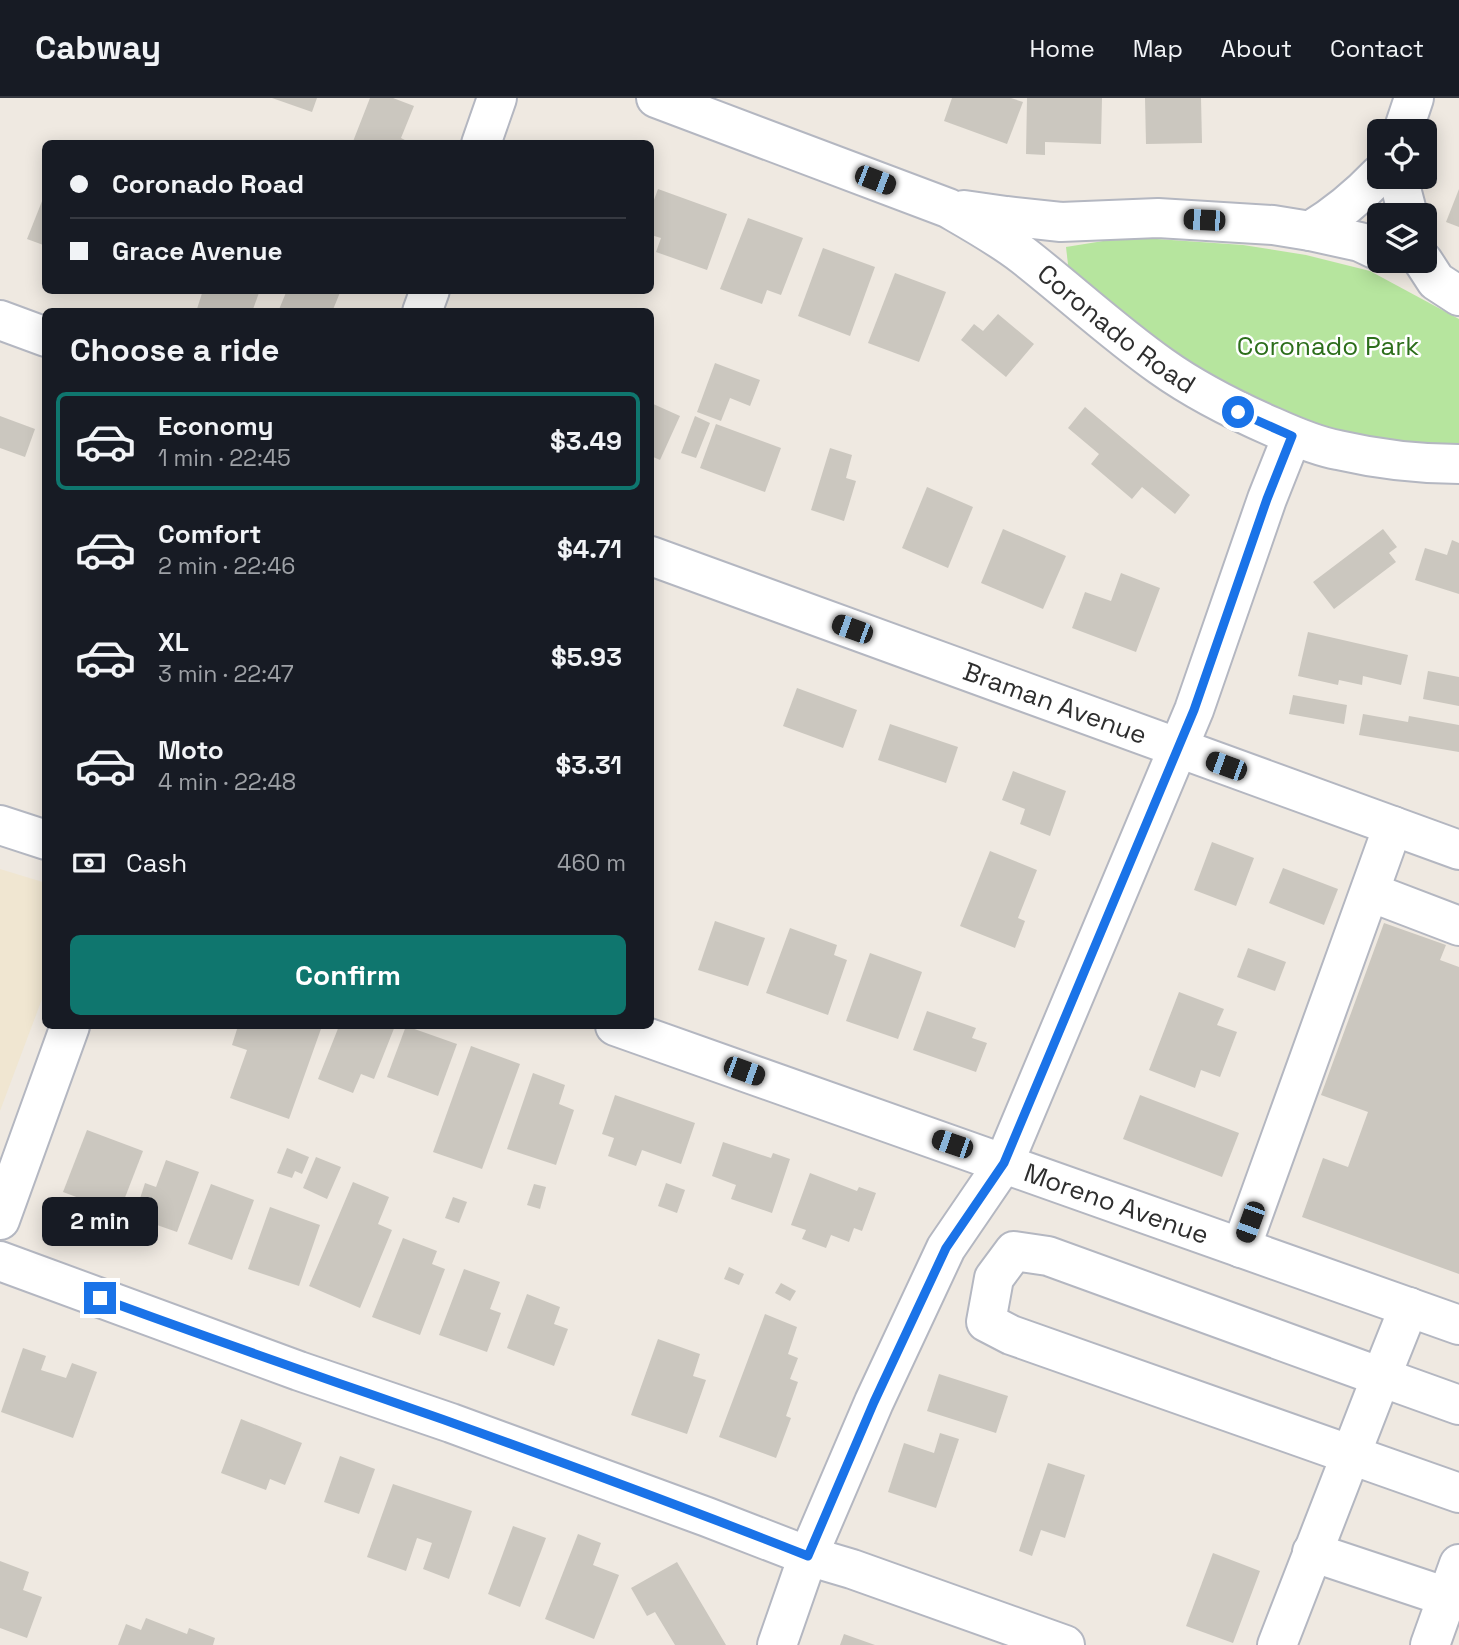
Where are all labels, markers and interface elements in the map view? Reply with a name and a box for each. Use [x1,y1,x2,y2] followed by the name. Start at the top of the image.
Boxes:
[35,27,161,69] text: Cabway
[1029,33,1095,64] text: Home
[1133,33,1183,64] text: Map
[1221,33,1292,64] text: About
[1330,33,1424,64] text: Contact
[1367,119,1437,273] map controls
[1367,119,1437,189] button: locate
[852,163,899,197] car
[112,167,304,201] text: Coronado Road
[1367,203,1437,273] button: layers
[1183,208,1226,232] car
[112,234,282,268] text: Grace Avenue
[1030,257,1202,401] street label: Coronado Road
[1237,329,1419,363] park label: Coronado Park
[70,330,280,370] text: Choose a ride
[1222,396,1254,428] route start
[158,409,274,443] text: Economy
[74,410,137,473] icon: car
[550,424,622,458] text: $3.49
[158,443,291,473] text: 1 min · 22:45
[158,517,261,551] text: Comfort
[74,518,137,581] icon: car
[557,532,622,566] text: $4.71
[158,551,295,581] text: 2 min · 22:46
[829,612,876,646] car
[158,625,189,659] text: XL
[74,626,137,689] icon: car
[551,640,622,674] text: $5.93
[959,654,1152,752] street label: Braman Avenue
[158,659,294,689] text: 3 min · 22:47
[158,733,224,767] text: Moto
[74,734,137,797] icon: car
[556,748,622,782] text: $3.31
[1203,749,1250,783] car
[158,767,296,797] text: 4 min · 22:48
[70,844,108,882] icon: cash
[126,846,187,880] text: Cash
[557,848,626,878] text: 460 m
[70,935,626,1015] button: Confirm
[721,1054,768,1088] car
[929,1127,976,1161] car
[1020,1155,1213,1252] street label: Moreno Avenue
[42,1196,158,1246] callout: 2 min
[1233,1199,1268,1245] car
[70,1206,130,1236] text: 2 min
[84,1282,116,1314] route end

